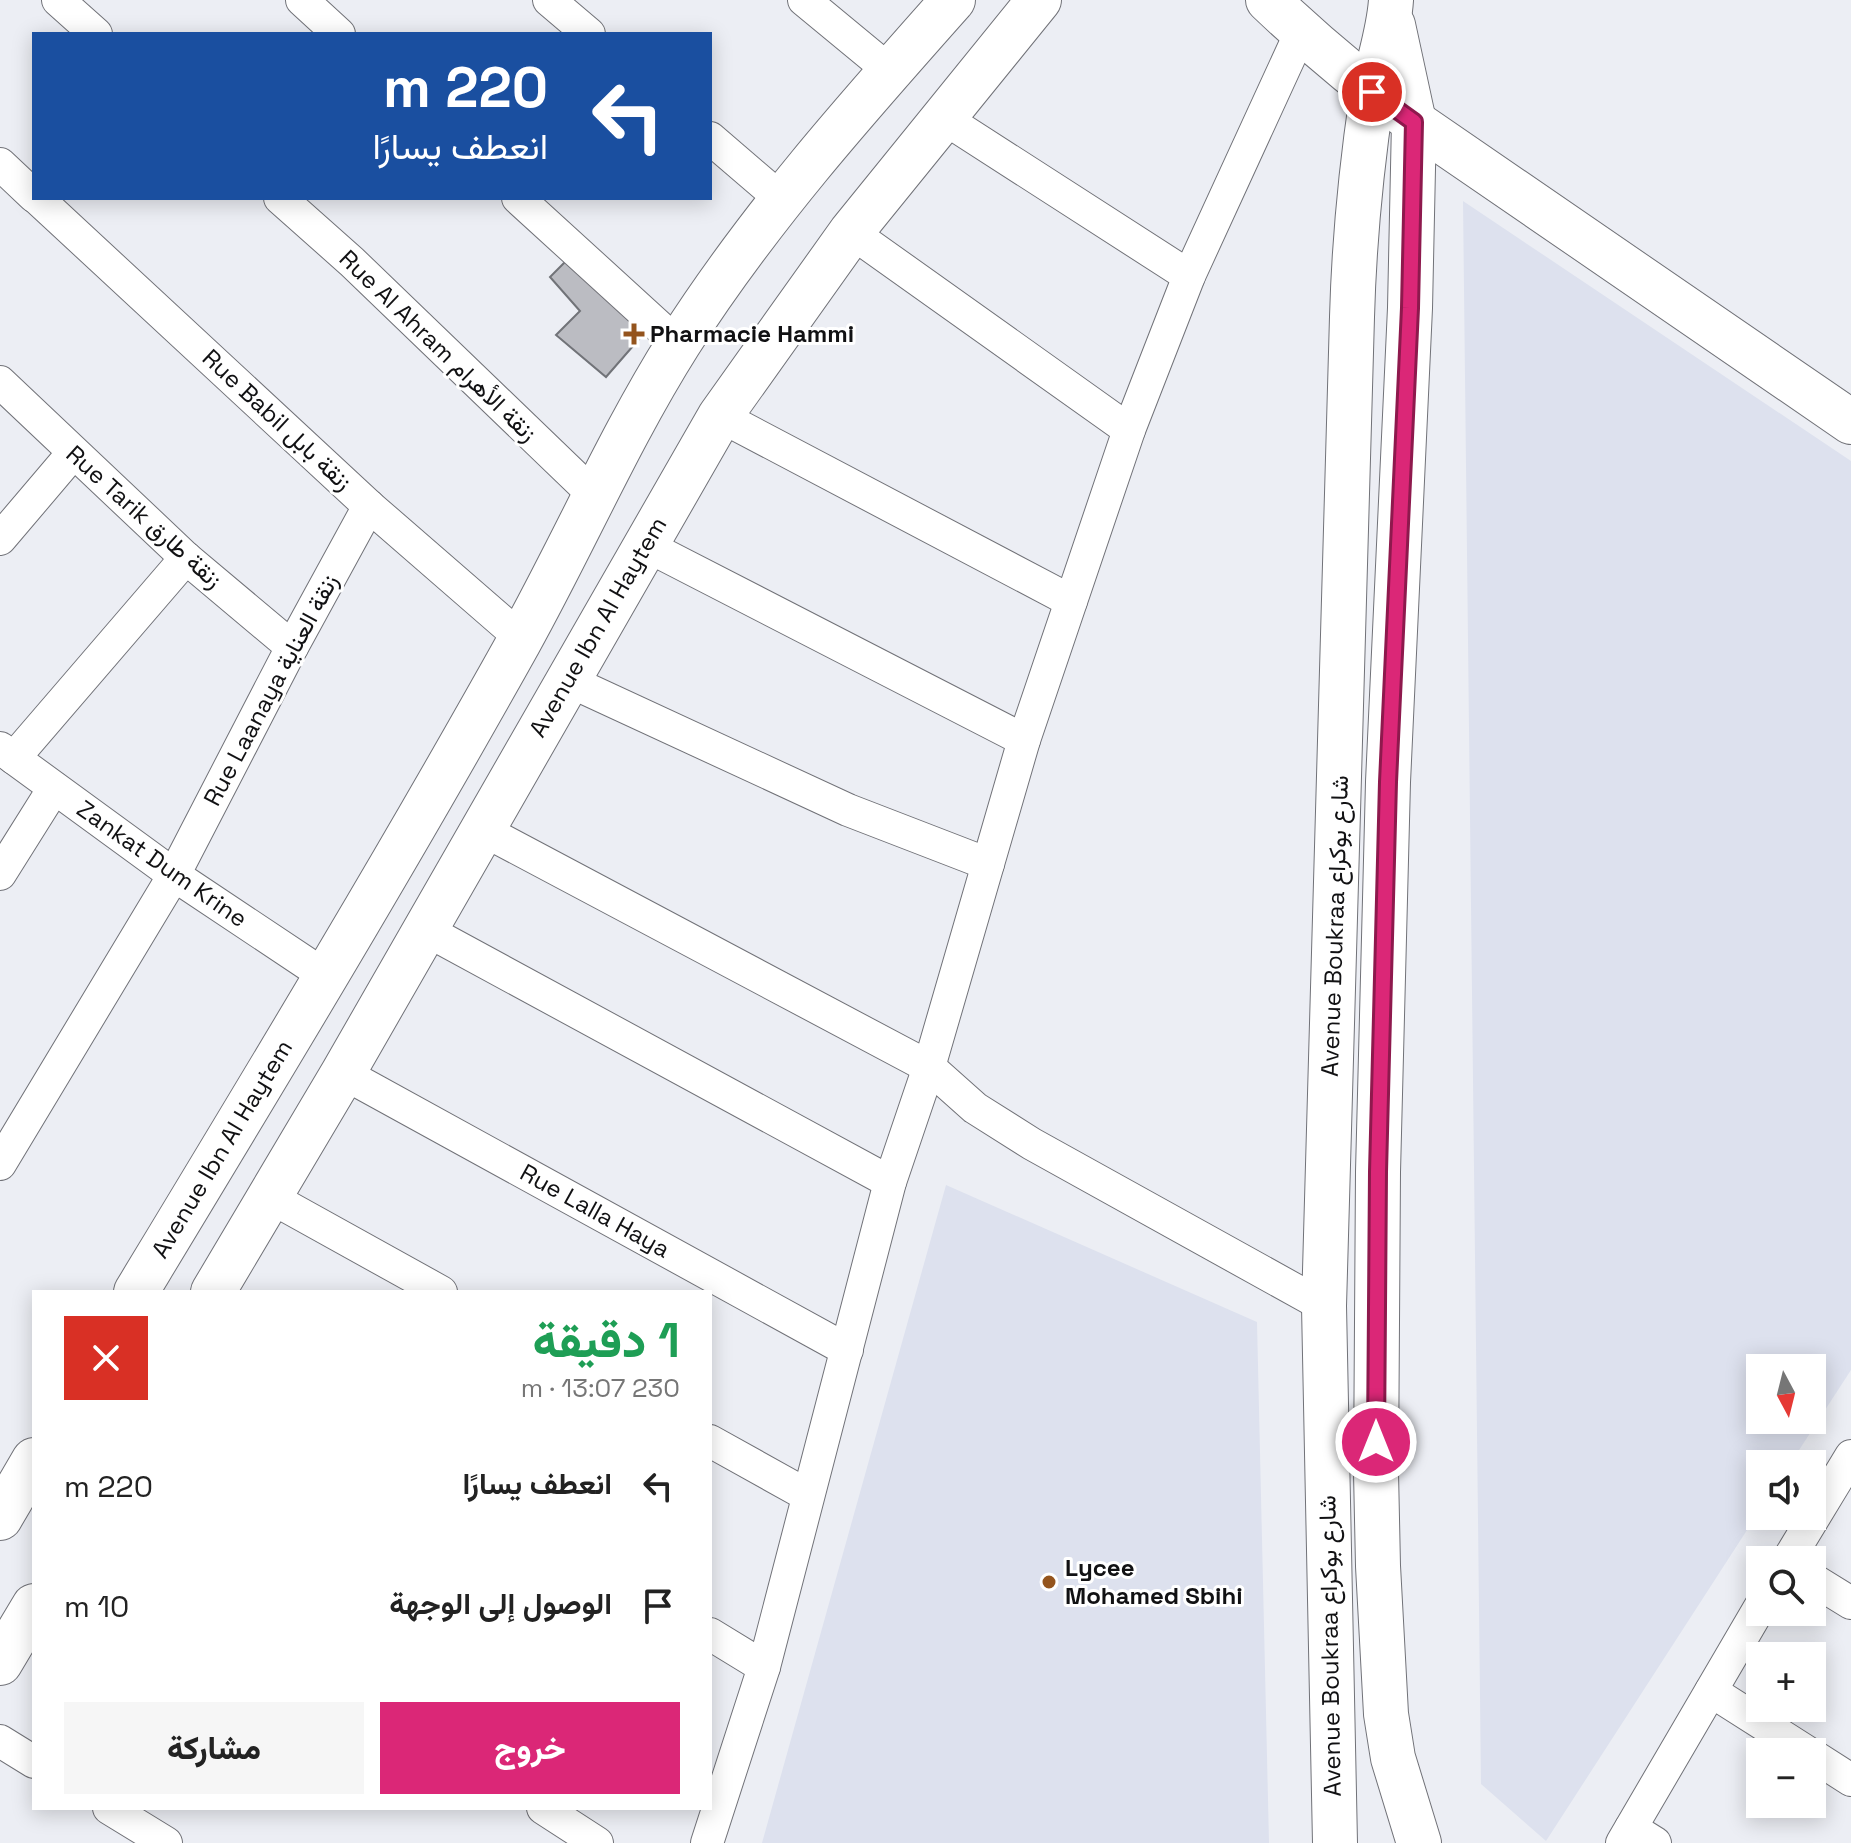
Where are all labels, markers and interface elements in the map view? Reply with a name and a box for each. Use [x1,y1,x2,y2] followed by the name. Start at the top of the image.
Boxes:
[383,52,548,123] text: 220 m
[1338,58,1406,126] pin
[576,64,680,168] icon: left
[1350,70,1394,114] icon: arrive
[373,124,548,170] text: انعطف يسارًا
[332,243,544,449] street label: Rue Al Ahram زنقة الأهرام
[650,318,854,349] place label: Pharmacie Hammi
[625,325,643,343] marker: Pharmacie Hammi
[196,342,359,497] street label: Rue Babil زنقة بابل
[60,438,229,595] street label: Rue Tarik زنقة طارق
[522,511,673,742] street label: Avenue Ibn Al Haytem
[196,568,345,811] street label: Rue Laanaya زنقة العناية
[1314,775,1356,1077] street label: Avenue Boukraa شارع بوكراع
[71,793,254,934] street label: Zankat Dum Krine
[144,1034,299,1264] street label: Avenue Ibn Al Haytem
[515,1157,676,1265] street label: Rue Lalla Haya
[532,1310,680,1371] text: 1 دقيقة
[64,1316,148,1400] button: close
[1746,1354,1826,1434] north arrow
[1746,1354,1826,1818] map controls
[521,1371,680,1405] text: 230 m · 13:07
[1334,1400,1418,1484] position arrow
[1746,1450,1826,1530] button: sound
[462,1464,612,1503] text: انعطف يسارًا
[636,1464,680,1508] icon: left
[64,1467,153,1506] text: 220 m
[1311,1495,1349,1797] street label: Avenue Boukraa شارع بوكراع
[1746,1546,1826,1626] button: search
[1065,1552,1243,1611] place label: Lycee Mohamed Sbihi
[1040,1573,1058,1591] marker: Lycee Mohamed Sbihi
[389,1584,612,1623] text: الوصول إلى الوجهة
[636,1584,680,1628] icon: arrive
[64,1587,129,1626] text: 10 m
[1746,1642,1826,1722] button: +
[64,1702,364,1794] button: مشاركة
[380,1702,680,1794] button: خروج
[1746,1738,1826,1818] button: −

